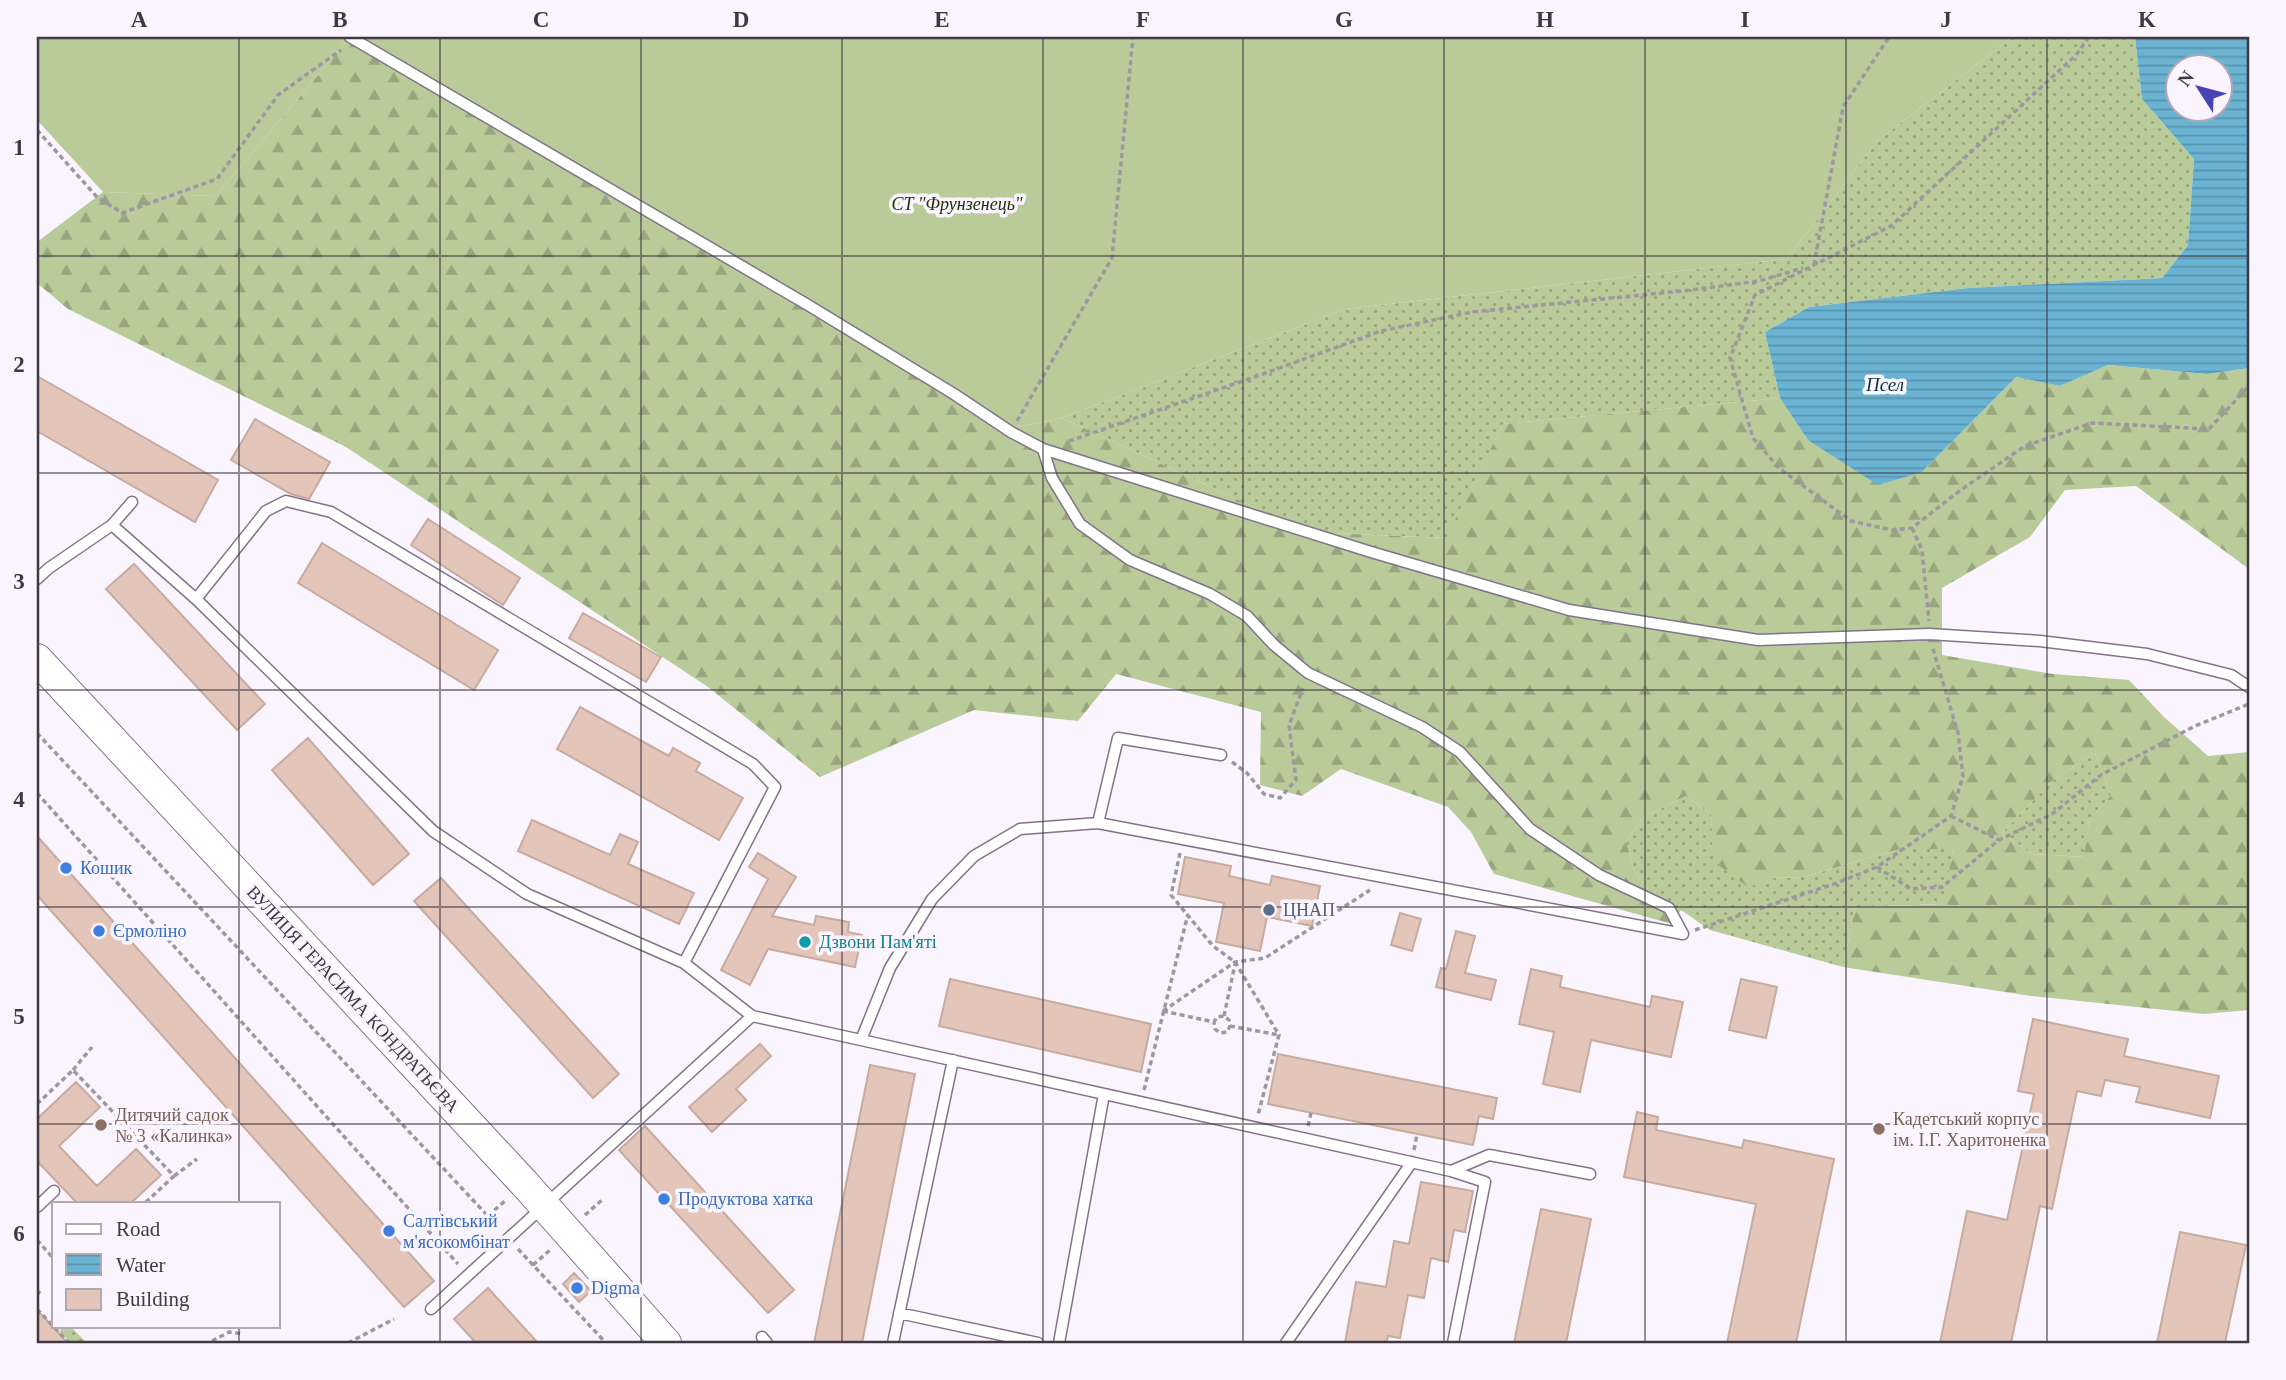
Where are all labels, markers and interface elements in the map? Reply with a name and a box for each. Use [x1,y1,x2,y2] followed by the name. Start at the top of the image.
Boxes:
[131,7,148,32] text: A
[332,7,348,32] text: B
[533,7,549,32] text: C
[733,7,749,32] text: D
[934,7,950,32] text: E
[1136,7,1150,32] text: F
[1335,7,1353,32] text: G
[1536,7,1554,32] text: H
[1741,7,1750,32] text: I
[1940,7,1952,32] text: J
[2138,7,2156,32] text: K
[2164,52,2234,122] north arrow
[2173,66,2198,90] text: N
[13,135,25,160] text: 1
[892,194,1023,214] park label: СТ "Фрунзенець"
[13,352,25,377] text: 2
[1865,374,1904,395] water label: Псел
[13,569,25,594] text: 3
[13,787,25,812] text: 4
[80,858,133,878] place label: Кошик
[58,860,74,876] marker: Кошик
[243,882,463,1116] street label: ВУЛИЦЯ ГЕРАСИМА КОНДРАТЬЄВА
[1283,900,1335,920] place label: ЦНАП
[1261,902,1277,918] marker: ЦНАП
[113,921,186,941] place label: Єрмоліно
[91,923,107,939] marker: Єрмоліно
[819,932,937,952] place label: Дзвони Пам'яті
[797,934,813,950] marker: Дзвони Пам'яті
[13,1004,25,1029] text: 5
[115,1105,233,1146] place label: Дитячий садок № 3 «Калинка»
[1893,1109,2046,1150] place label: Кадетський корпус ім. І.Г. Харитоненка
[93,1117,109,1133] marker: Дитячий садок № 3 «Калинка»
[1871,1121,1887,1137] marker: Кадетський корпус ім. І.Г. Харитоненка
[678,1189,813,1209] place label: Продуктова хатка
[656,1191,672,1207] marker: Продуктова хатка
[52,1202,280,1328] legend
[403,1211,510,1252] place label: Салтівський м'ясокомбінат
[116,1217,161,1241] text: Road
[13,1221,25,1246] text: 6
[381,1223,397,1239] marker: Салтівський м'ясокомбінат
[116,1253,166,1277] text: Water
[591,1278,640,1298] place label: Digma
[569,1280,585,1296] marker: Digma
[116,1287,190,1311] text: Building

